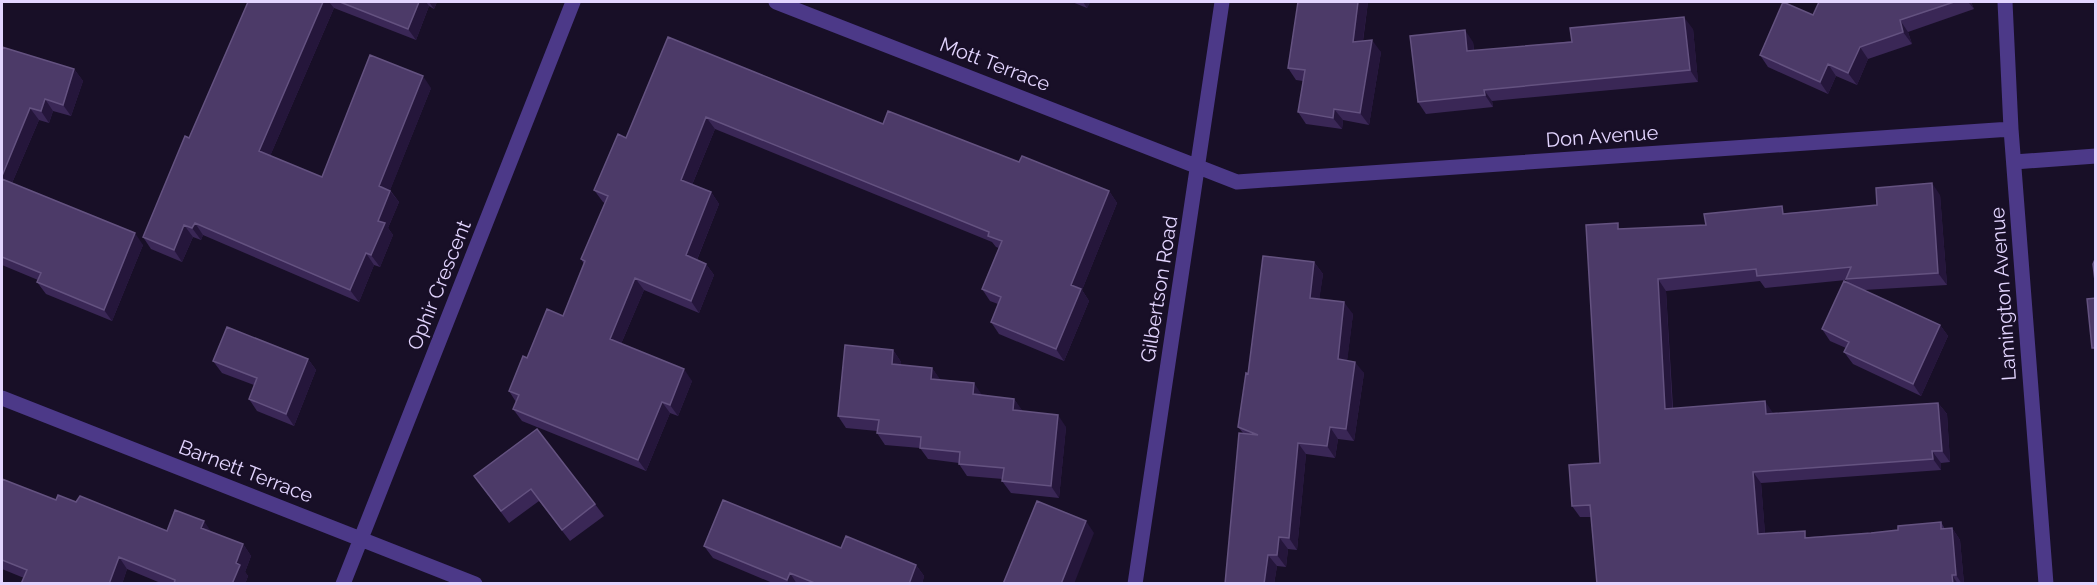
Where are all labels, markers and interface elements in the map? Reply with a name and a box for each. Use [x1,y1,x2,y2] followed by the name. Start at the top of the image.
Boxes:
[936,32,1054,96] street label: Mott Terrace
[1545,120,1659,152] street label: Don Avenue
[1985,206,2021,382] street label: Lamington Avenue
[1136,214,1182,364] street label: Gilbertson Road
[402,216,476,353] street label: Ophir Crescent
[176,434,317,508] street label: Barnett Terrace

